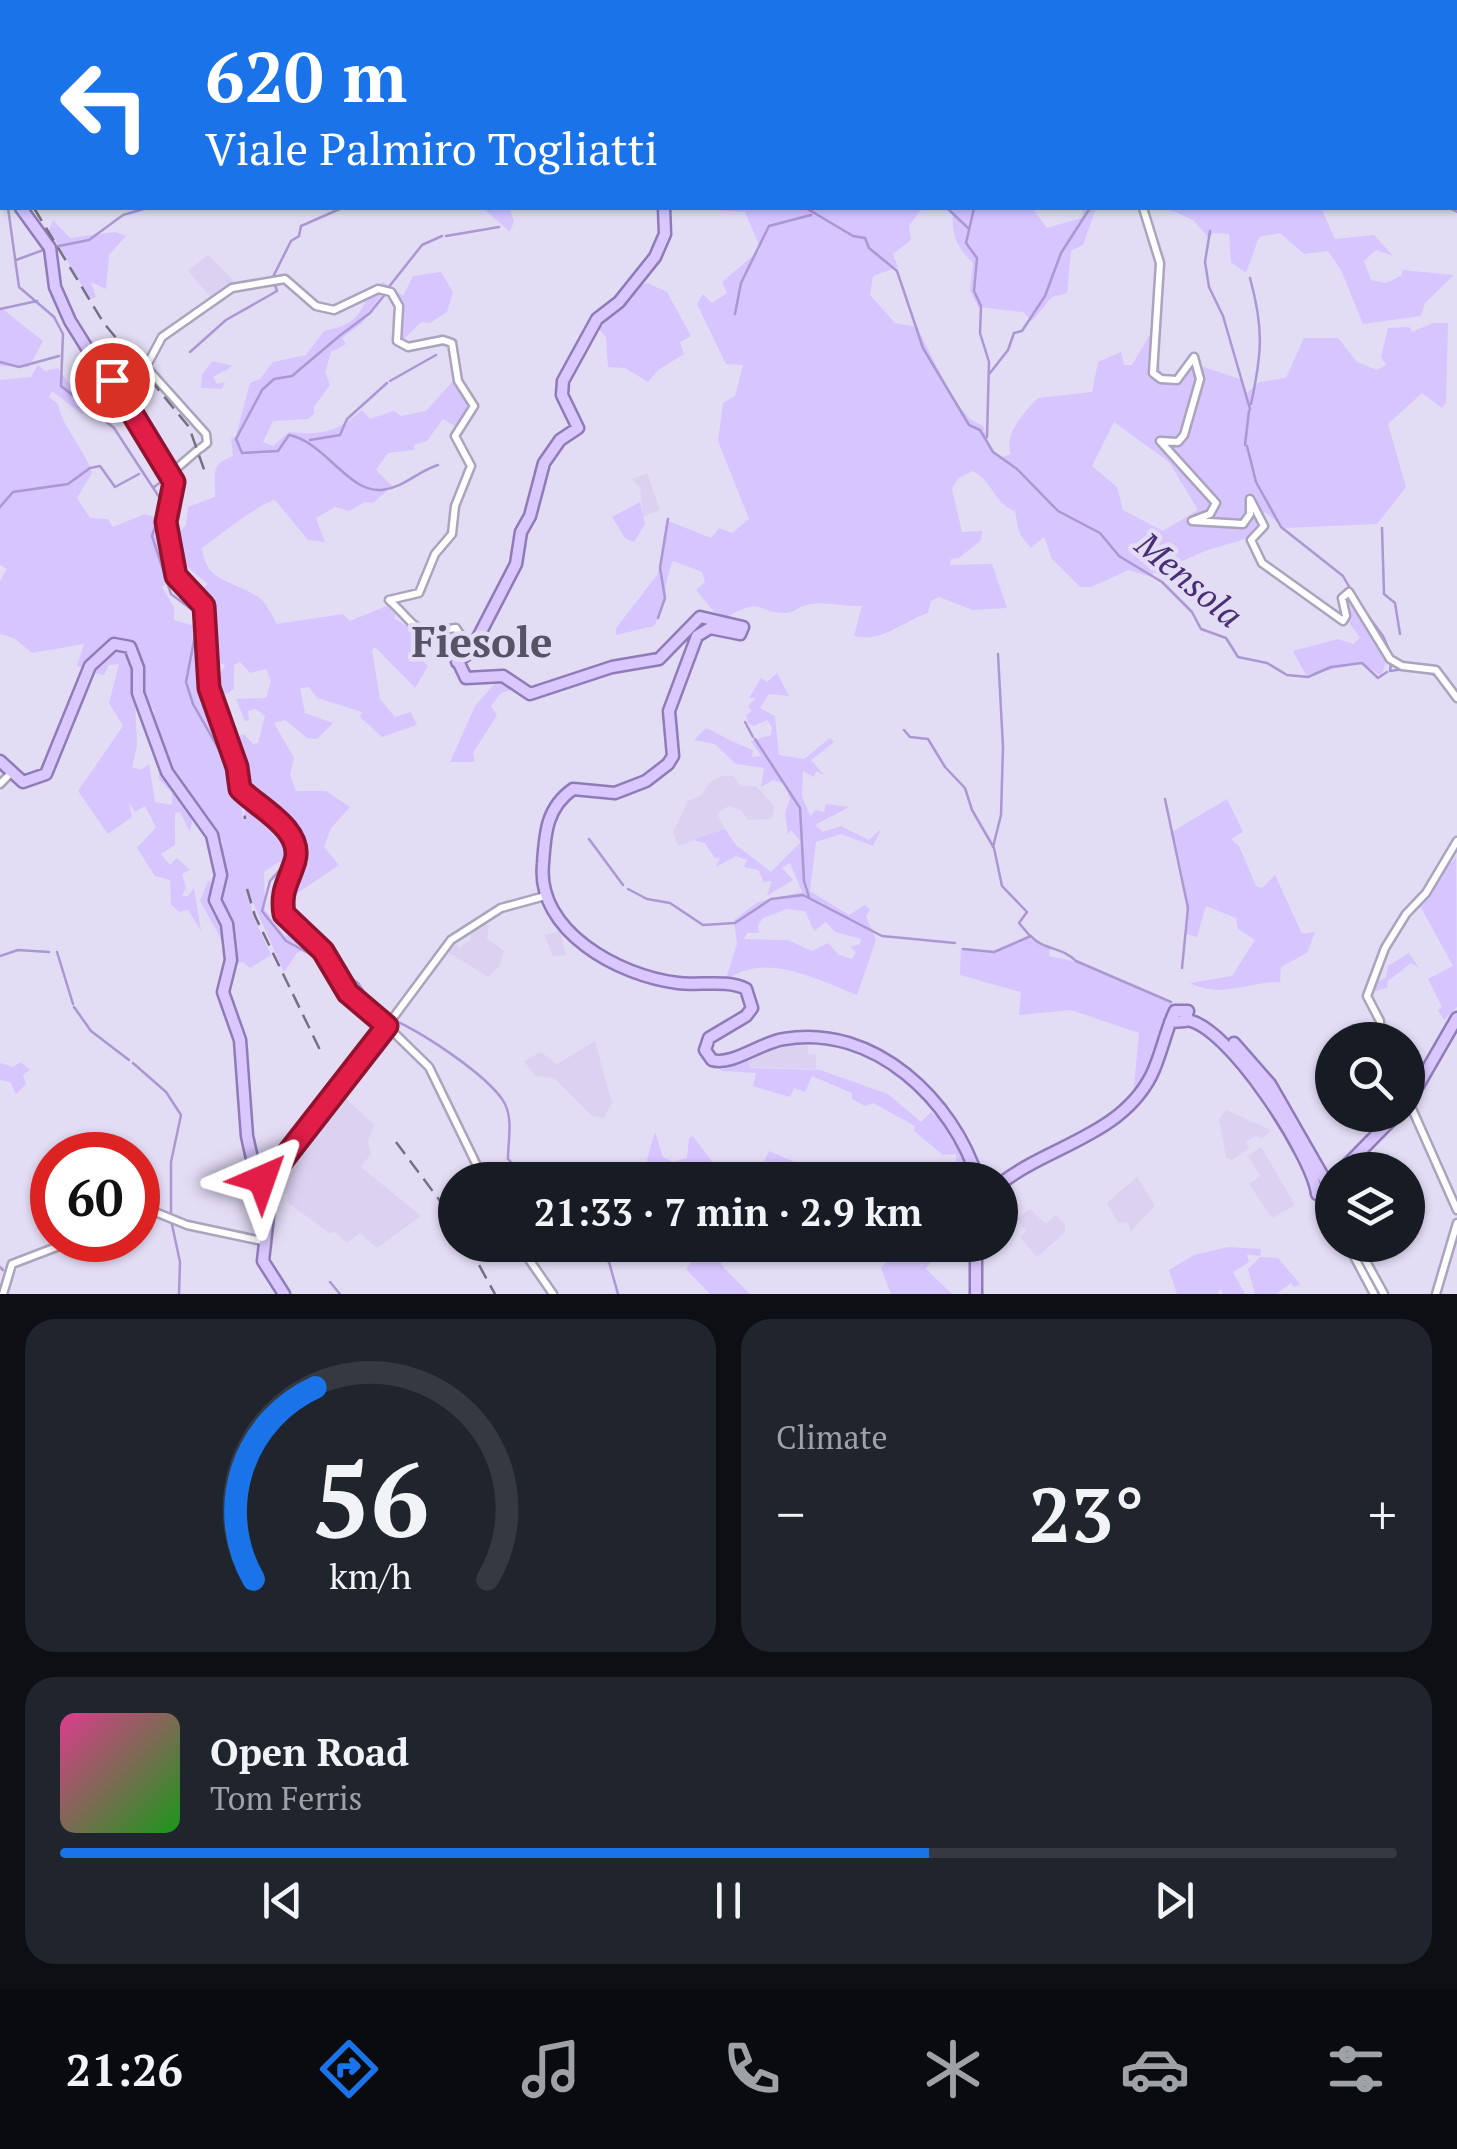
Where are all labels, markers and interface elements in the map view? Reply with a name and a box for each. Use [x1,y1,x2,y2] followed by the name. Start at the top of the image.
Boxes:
[205,29,407,122] text: 620 m
[40,40,170,170] icon: left
[205,118,658,178] text: Viale Palmiro Togliatti
[70,338,155,423] pin
[85,353,140,408] icon: arrive
[1126,520,1253,637] water label: Mensola
[411,613,553,669] district label: Fiesole
[1315,1022,1425,1262] map controls
[1315,1022,1425,1132] button: search
[210,1127,314,1231] position arrow
[30,1132,160,1262] speed limit sign: 60
[1315,1152,1425,1262] button: layers
[534,1187,922,1237] text: 21:33 · 7 min · 2.9 km
[776,1416,888,1458] text: Climate
[312,1429,429,1567] text: 56
[1029,1464,1144,1563] text: 23°
[776,1477,805,1550] text: −
[1368,1477,1397,1550] text: +
[329,1552,412,1599] text: km/h
[210,1727,409,1777] text: Open Road
[210,1777,362,1819] text: Tom Ferris
[255,1873,310,1928] icon: previous
[701,1873,756,1928] icon: pause
[1147,1873,1202,1928] icon: next
[314,2034,384,2104] icon: directions
[516,2034,586,2104] icon: music
[717,2034,787,2104] icon: phone
[918,2034,988,2104] icon: climate
[1120,2034,1190,2104] icon: car
[1321,2034,1391,2104] icon: filters
[66,2039,183,2099] text: 21:26

